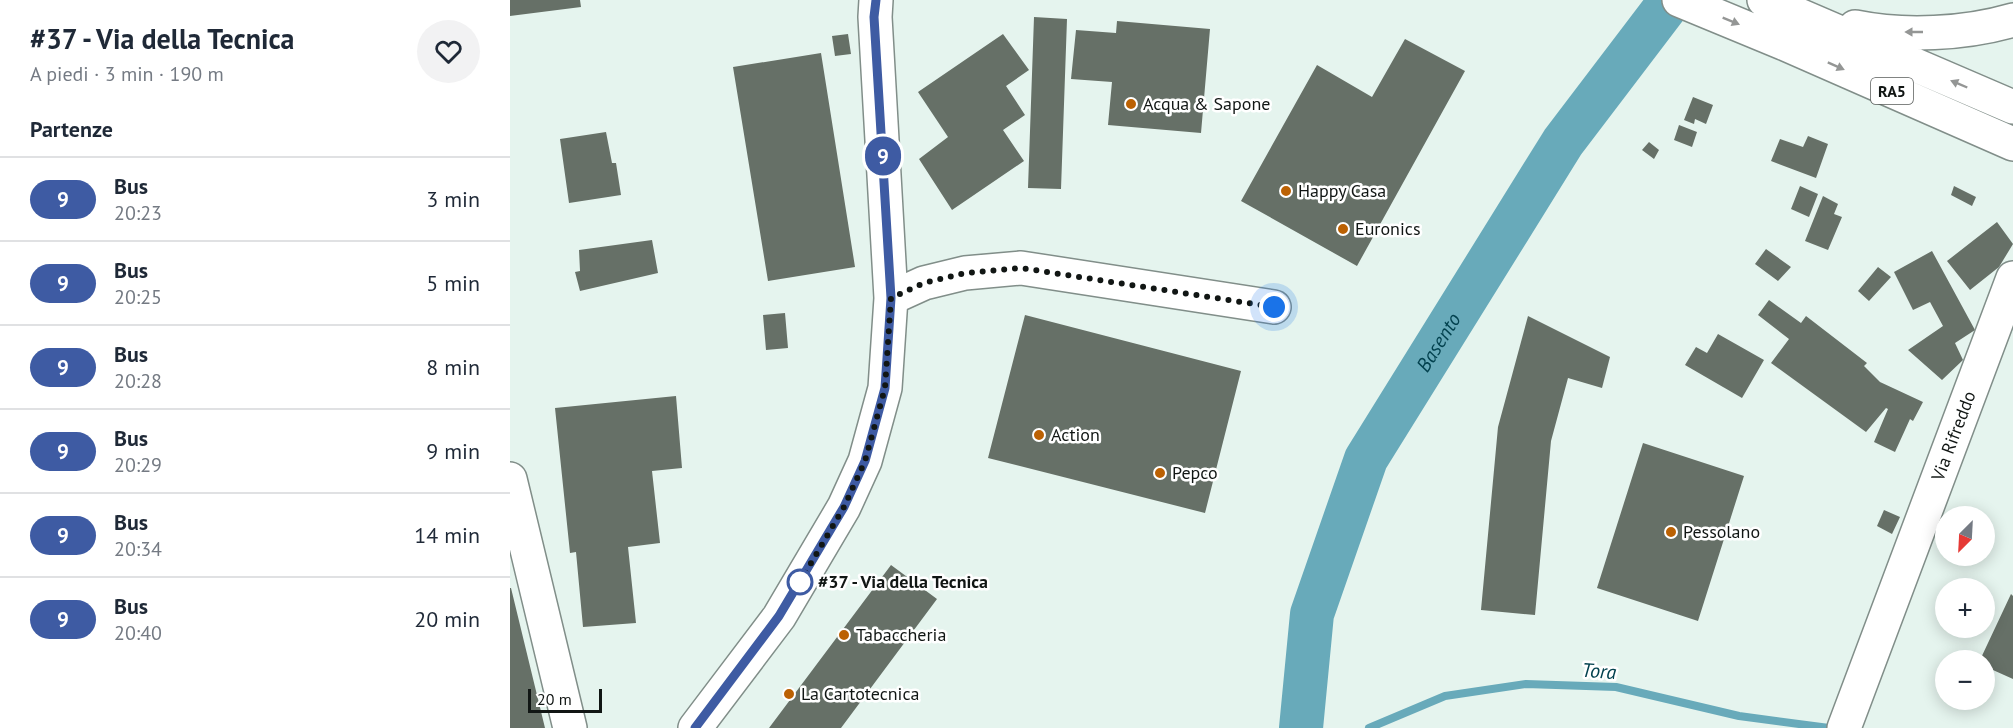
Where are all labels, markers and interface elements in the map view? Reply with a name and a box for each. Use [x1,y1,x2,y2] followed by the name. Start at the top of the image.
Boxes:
[1722,16,1740,26] one-way arrow
[30,20,295,57] text: #37 - Via della Tecnica
[417,20,480,83] button: heart
[1904,27,1923,37] one-way arrow
[30,61,224,87] text: A piedi · 3 min · 190 m
[1828,61,1846,71] one-way arrow
[1871,78,1913,104] road number: RA5
[1950,79,1968,89] one-way arrow
[1143,92,1270,115] place label: Acqua & Sapone
[1124,97,1138,111] marker: Acqua & Sapone
[30,115,113,143] text: Partenze
[864,136,902,176] line badge: 9
[877,143,889,170] text: 9
[114,172,148,200] text: Bus
[1298,179,1386,202] place label: Happy Casa
[1279,184,1293,198] marker: Happy Casa
[426,185,480,213] text: 3 min
[57,186,69,213] text: 9
[114,200,162,226] text: 20:23
[1355,217,1420,240] place label: Euronics
[1336,222,1350,236] marker: Euronics
[114,256,148,284] text: Bus
[426,269,480,297] text: 5 min
[57,270,69,297] text: 9
[114,284,162,310] text: 20:25
[1259,292,1289,322] your location
[1410,308,1467,377] water label: Basento
[114,340,148,368] text: Bus
[426,353,480,381] text: 8 min
[57,354,69,381] text: 9
[114,368,162,394] text: 20:28
[1926,388,1981,485] street label: Via Rifreddo
[1051,423,1100,446] place label: Action
[114,424,148,452] text: Bus
[1032,428,1046,442] marker: Action
[426,437,480,465] text: 9 min
[57,438,69,465] text: 9
[114,452,162,478] text: 20:29
[1172,461,1218,484] place label: Pepco
[1153,466,1167,480] marker: Pepco
[1935,506,1995,566] north arrow
[1935,506,1995,710] map controls
[114,508,148,536] text: Bus
[1683,520,1760,543] place label: Pessolano
[414,521,480,549] text: 14 min
[57,522,69,549] text: 9
[1664,525,1678,539] marker: Pessolano
[114,536,162,562] text: 20:34
[787,569,813,595] marker: #37 - Via della Tecnica
[818,570,988,593] place label: #37 - Via della Tecnica
[1935,578,1995,638] button: +
[114,592,148,620] text: Bus
[414,605,480,633] text: 20 min
[57,606,69,633] text: 9
[114,620,162,646] text: 20:40
[856,623,946,646] place label: Tabaccheria
[837,628,851,642] marker: Tabaccheria
[1935,650,1995,710] button: −
[1581,657,1617,685] water label: Tora
[801,682,919,705] place label: La Cartotecnica
[528,686,602,714] scale bar
[782,687,796,701] marker: La Cartotecnica
[537,689,572,709] text: 20 m

